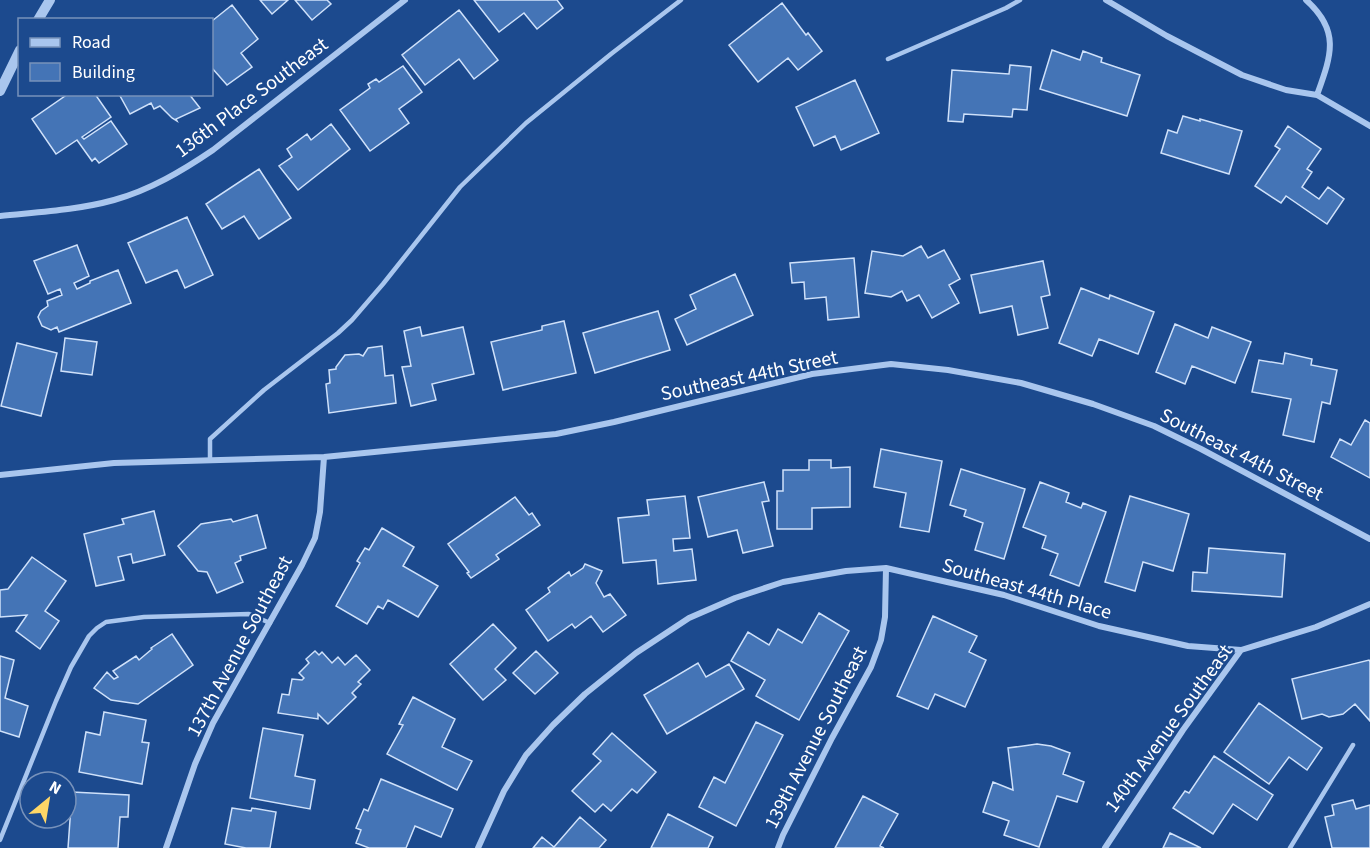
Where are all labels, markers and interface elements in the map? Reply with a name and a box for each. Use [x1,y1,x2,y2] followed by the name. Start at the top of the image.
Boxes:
[18,18,213,96] legend
[72,30,111,55] text: Road
[169,31,334,165] street label: 136th Place Southeast
[72,60,135,85] text: Building
[658,344,840,408] street label: Southeast 44th Street
[1155,402,1328,508] street label: Southeast 44th Street
[180,551,300,742] street label: 137th Avenue Southeast
[939,551,1115,627] street label: Southeast 44th Place
[1098,639,1240,818] street label: 140th Avenue Southeast
[758,641,874,834] street label: 139th Avenue Southeast
[18,770,78,830] north arrow
[45,776,65,800] text: N

